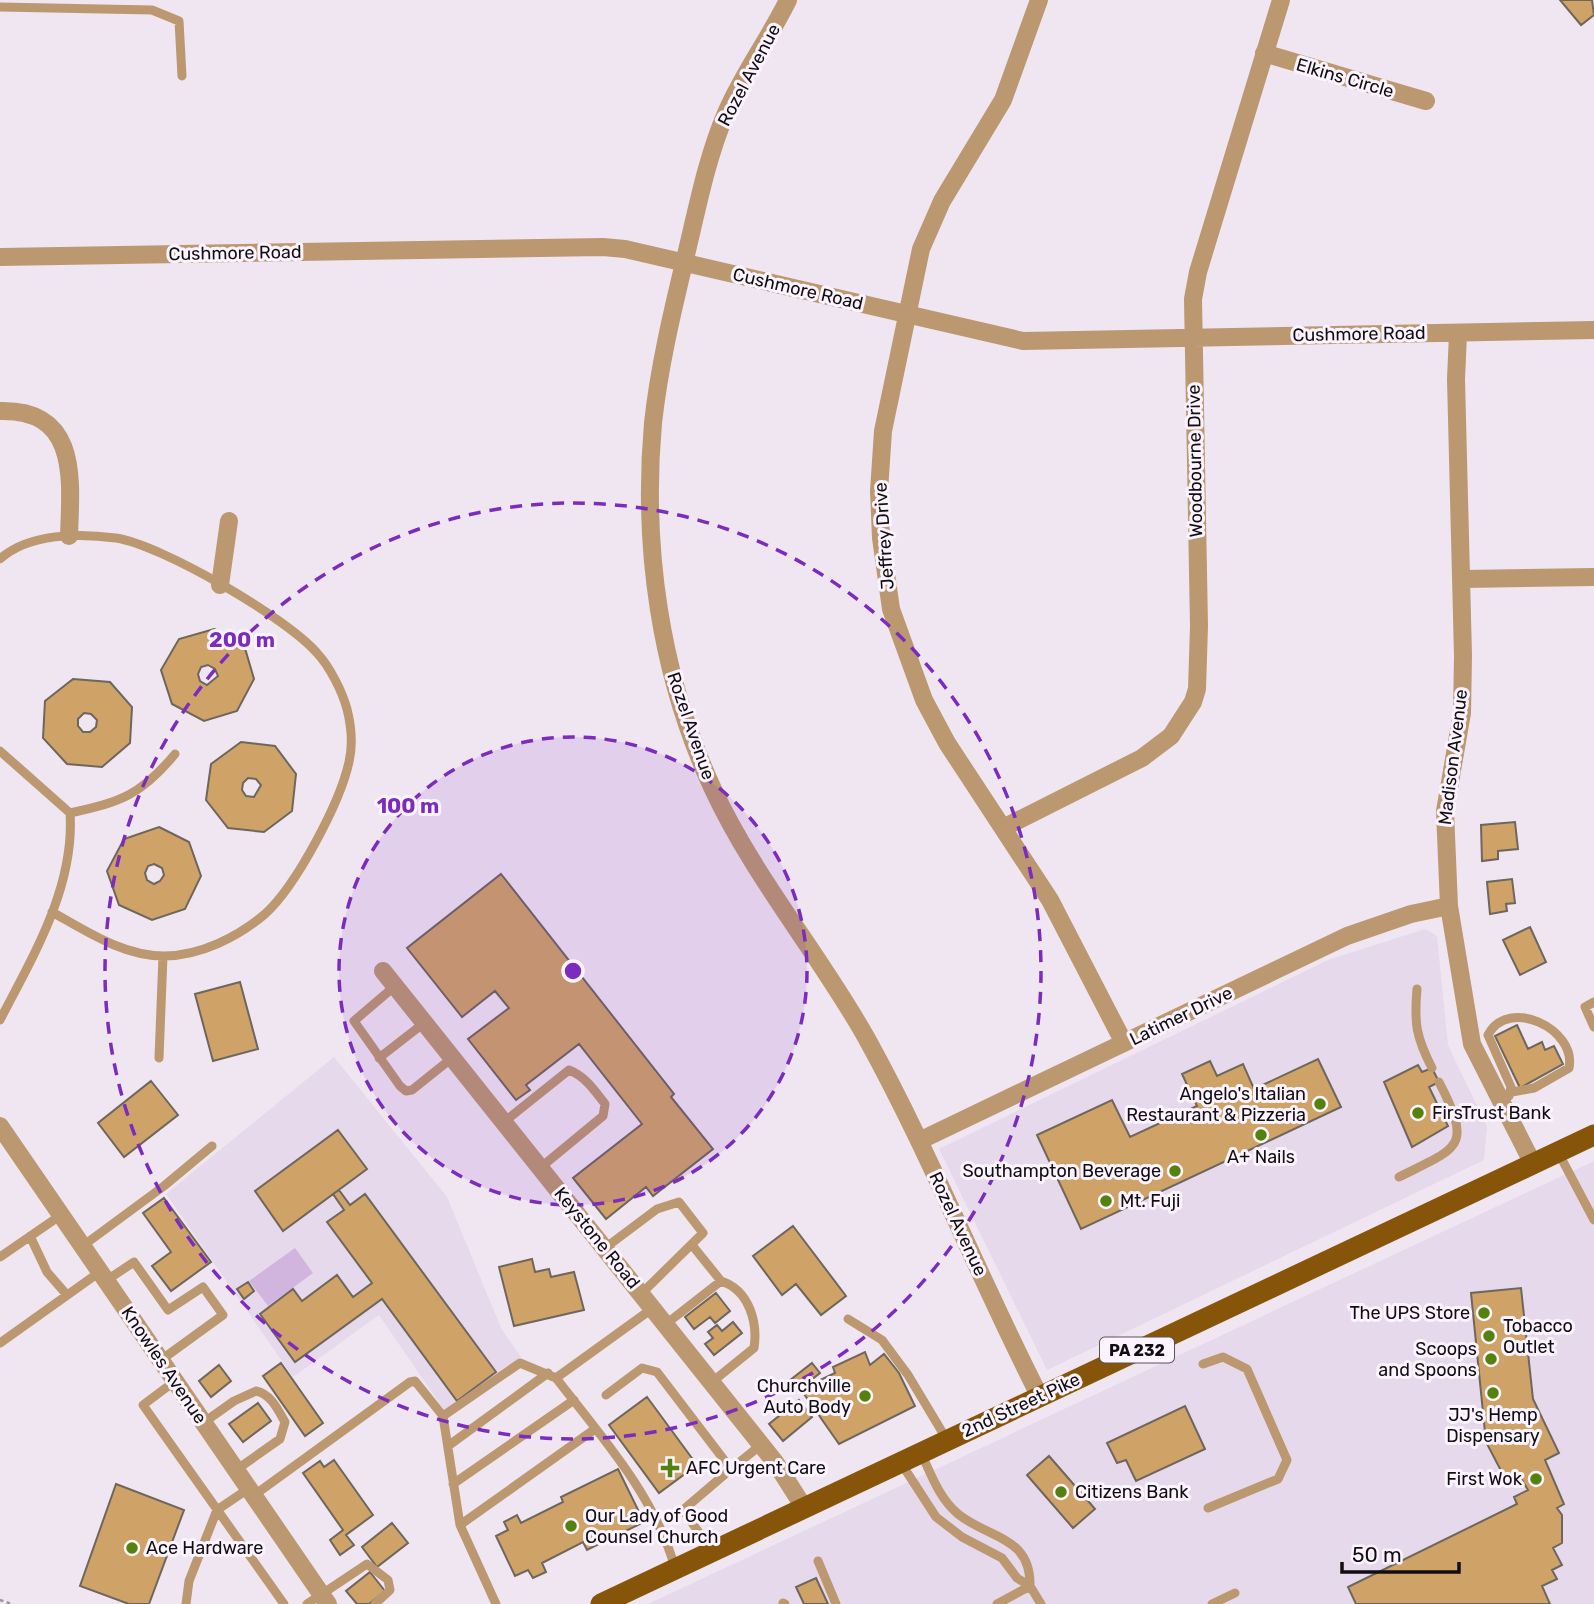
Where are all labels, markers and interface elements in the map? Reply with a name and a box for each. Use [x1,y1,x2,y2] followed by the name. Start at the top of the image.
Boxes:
[713,20,785,130] street label: Rozel Avenue
[1294,54,1396,102] street label: Elkins Circle
[168,241,302,265] street label: Cushmore Road
[731,263,865,315] street label: Cushmore Road
[1292,322,1426,346] street label: Cushmore Road
[1183,384,1207,538] street label: Woodbourne Drive
[869,482,899,590] street label: Jeffrey Drive
[209,627,275,652] text: 200 m
[662,669,720,783] street label: Rozel Avenue
[1434,688,1472,826] street label: Madison Avenue
[377,793,439,818] text: 100 m
[561,959,585,983] centre of rings
[1126,982,1236,1050] street label: Latimer Drive
[1126,1083,1306,1126] place label: Angelo's Italian Restaurant & Pizzeria
[1312,1096,1328,1112] marker: Angelo's Italian Restaurant & Pizzeria
[1432,1102,1551,1124] place label: FirsTrust Bank
[1410,1105,1426,1121] marker: FirsTrust Bank
[1253,1127,1269,1143] marker: A+ Nails
[1227,1146,1295,1168] place label: A+ Nails
[962,1160,1161,1182] place label: Southampton Beverage
[1167,1163,1183,1179] marker: Southampton Beverage
[924,1168,992,1280] street label: Rozel Avenue
[549,1183,645,1293] street label: Keystone Road
[1120,1190,1180,1212] place label: Mt. Fuji
[1098,1193,1114,1209] marker: Mt. Fuji
[117,1302,211,1428] street label: Knowles Avenue
[1349,1302,1470,1324] place label: The UPS Store
[1476,1305,1492,1321] marker: The UPS Store
[1503,1315,1573,1358] place label: Tobacco Outlet
[1481,1328,1497,1344] marker: Tobacco Outlet
[1100,1338,1174,1362] road number: PA 232
[1378,1338,1477,1381] place label: Scoops and Spoons
[1483,1351,1499,1367] marker: Scoops and Spoons
[958,1368,1084,1442] street label: 2nd Street Pike
[757,1375,851,1418] place label: Churchville Auto Body
[1485,1385,1501,1401] marker: JJ's Hemp Dispensary
[857,1388,873,1404] marker: Churchville Auto Body
[1446,1404,1540,1447] place label: JJ's Hemp Dispensary
[686,1457,826,1479] place label: AFC Urgent Care
[660,1458,680,1478] marker: AFC Urgent Care
[1446,1468,1523,1490] place label: First Wok
[1528,1471,1544,1487] marker: First Wok
[1075,1481,1189,1503] place label: Citizens Bank
[1053,1484,1069,1500] marker: Citizens Bank
[585,1505,728,1548] place label: Our Lady of Good Counsel Church
[563,1518,579,1534] marker: Our Lady of Good Counsel Church
[1342,1530,1459,1574] scale bar
[146,1537,263,1559] place label: Ace Hardware
[124,1540,140,1556] marker: Ace Hardware
[1352,1542,1402,1567] text: 50 m

